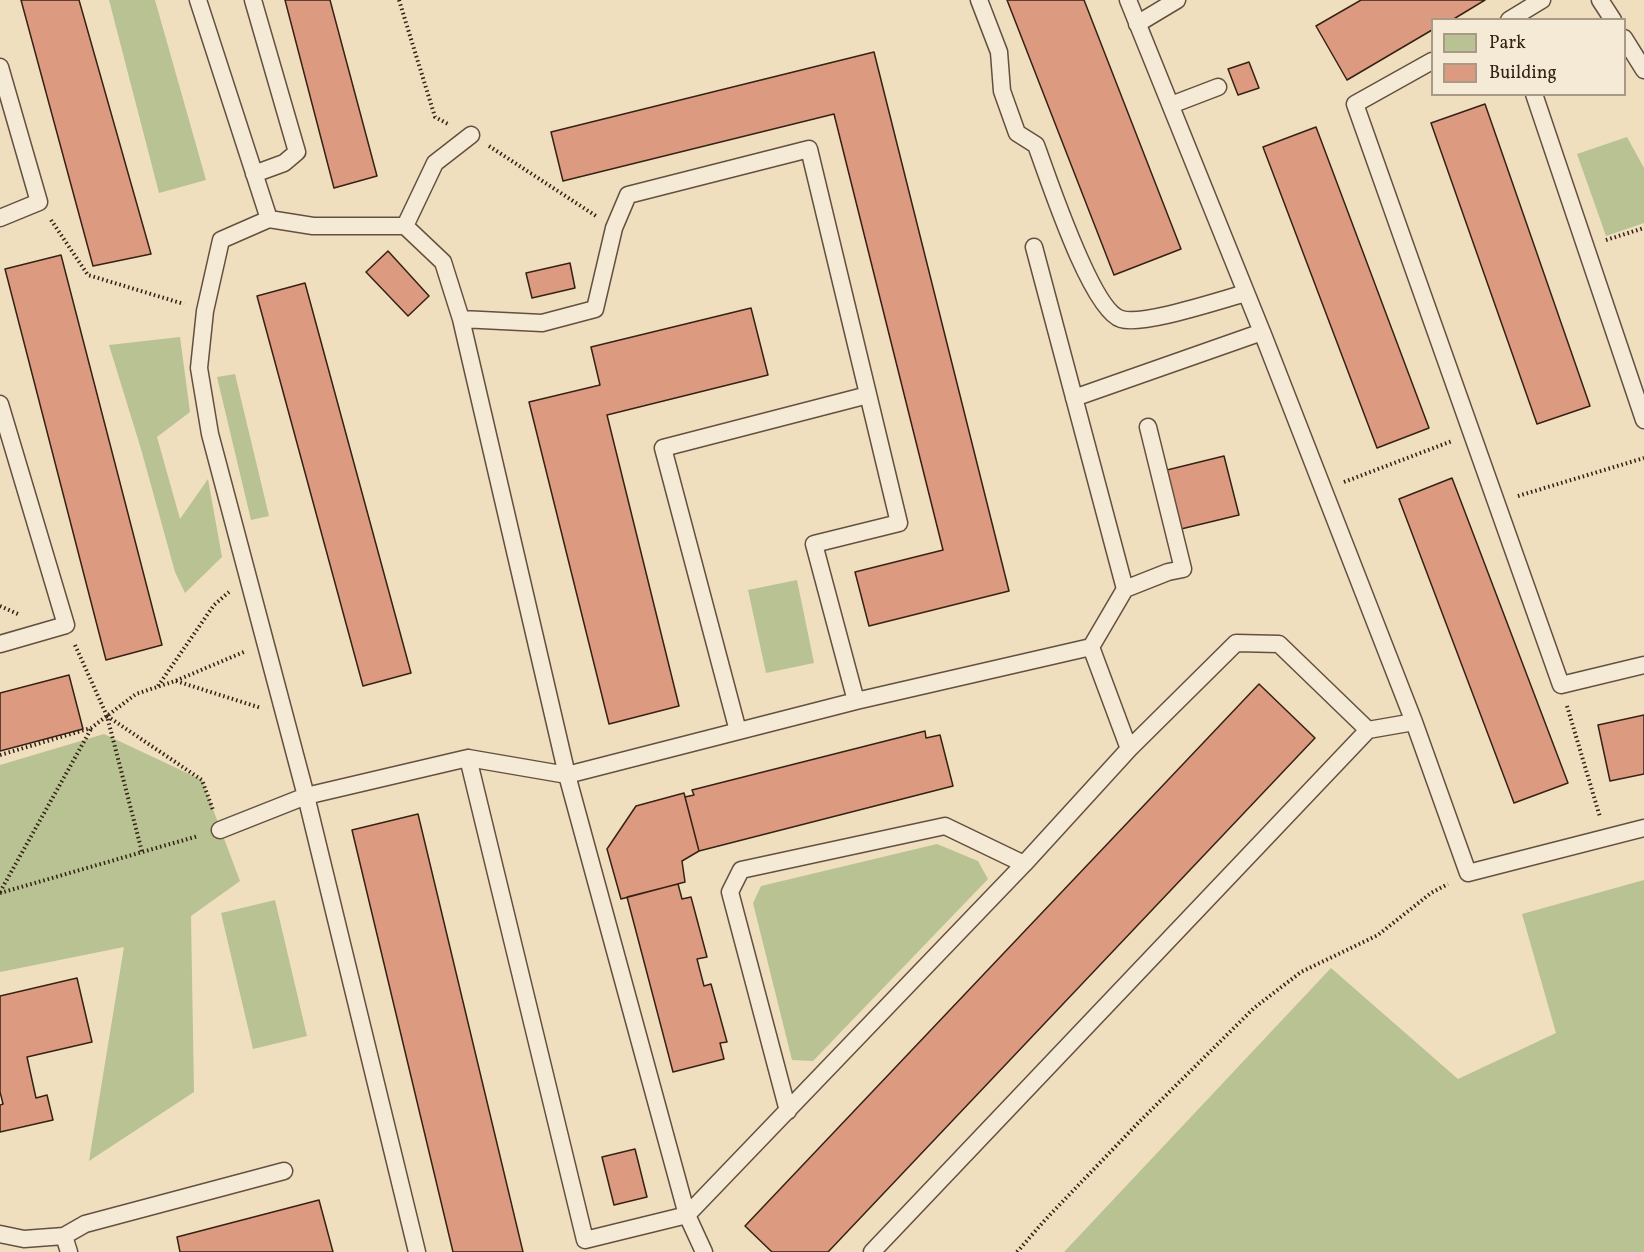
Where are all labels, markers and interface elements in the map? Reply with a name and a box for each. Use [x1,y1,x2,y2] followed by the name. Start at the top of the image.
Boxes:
[1431,18,1626,96] legend
[1489,31,1526,56] text: Park
[1489,61,1557,86] text: Building

